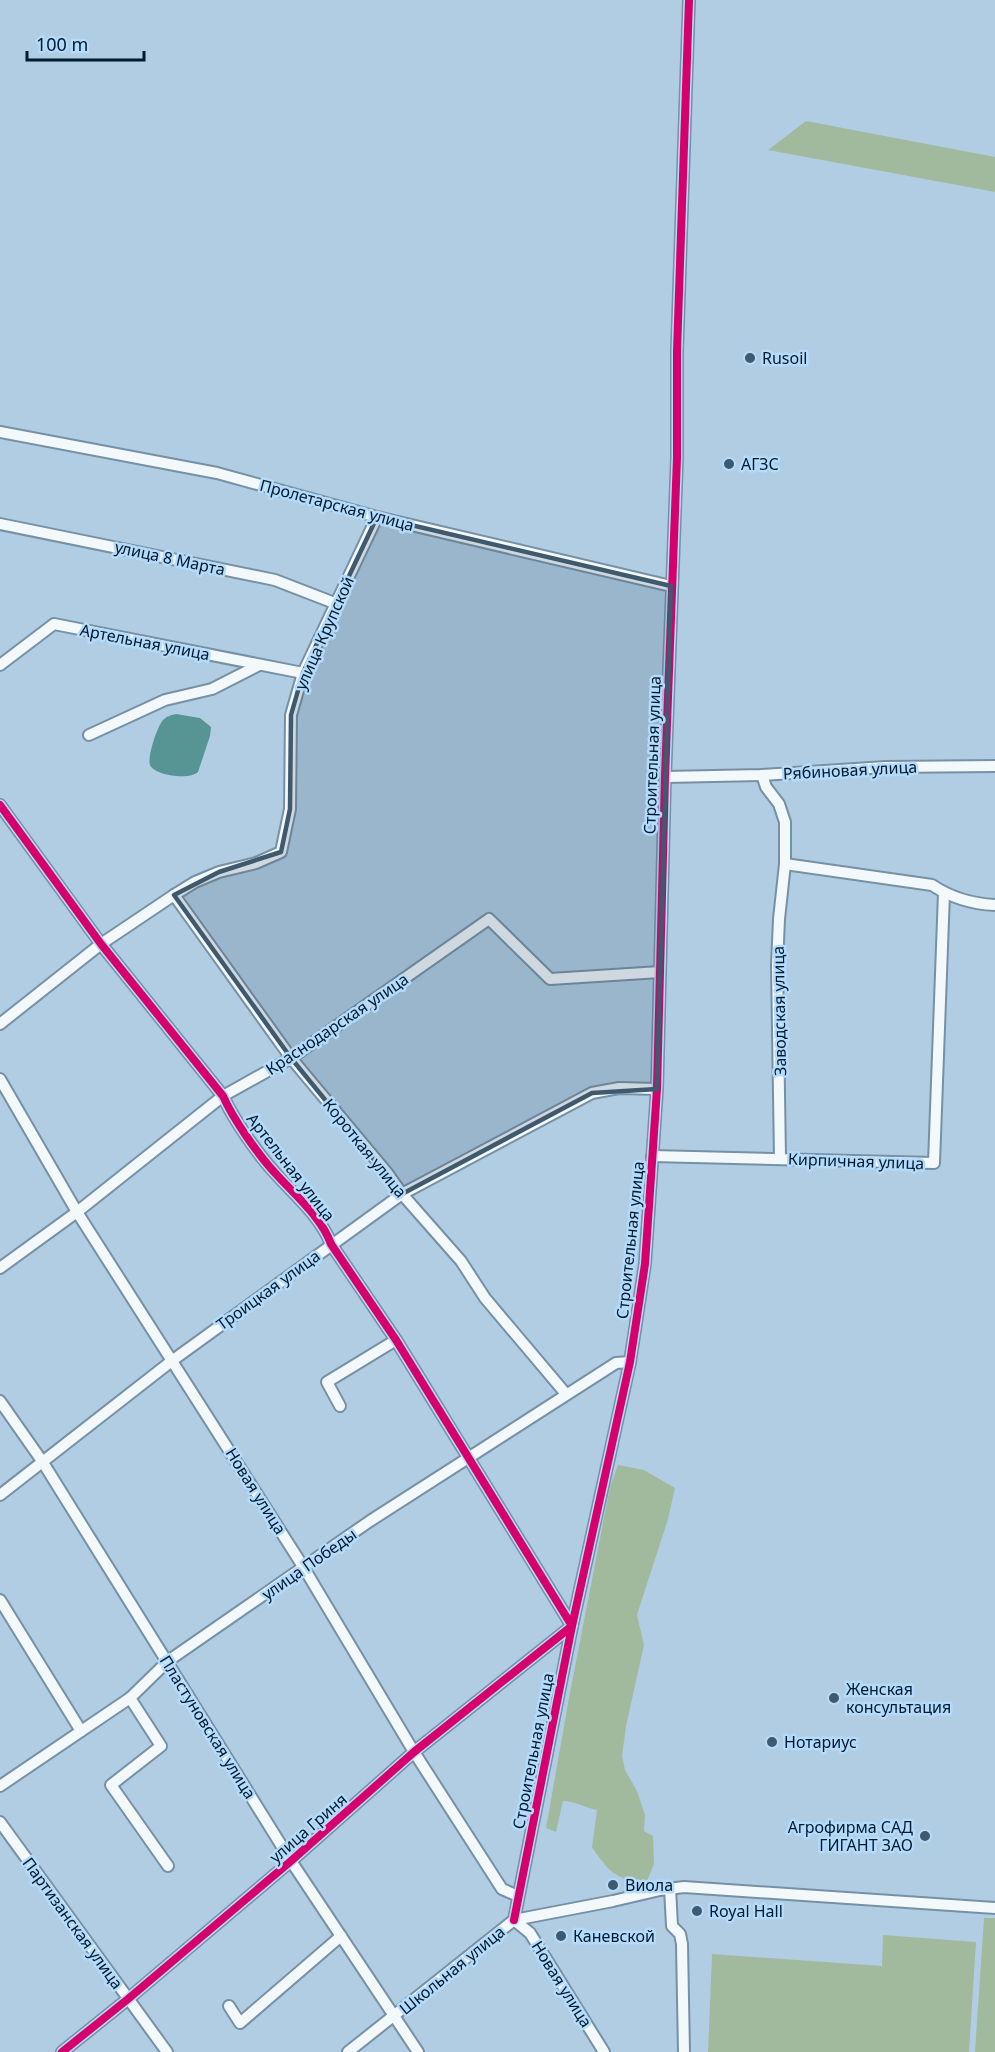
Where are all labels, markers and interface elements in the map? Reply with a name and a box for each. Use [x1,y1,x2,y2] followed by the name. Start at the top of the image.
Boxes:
[27,24,144,62] scale bar
[36,32,88,56] text: 100 m
[762,347,807,369] place label: Rusoil
[743,351,757,365] marker: Rusoil
[741,453,779,475] place label: АГЗС
[722,457,736,471] marker: АГЗС
[257,474,417,536] street label: Пролетарская улица
[113,536,227,580] street label: улица 8 Марта
[289,573,359,693] street label: улица Крупской
[78,619,212,665] street label: Артельная улица
[638,675,666,835] street label: Строительная улица
[782,756,918,784] street label: Рябиновая улица
[767,946,791,1076] street label: Заводская улица
[261,968,413,1080] street label: Краснодарская улица
[318,1094,412,1202] street label: Короткая улица
[242,1108,340,1226] street label: Артельная улица
[788,1148,924,1174] street label: Кирпичная улица
[611,1160,649,1320] street label: Строительная улица
[212,1245,324,1335] street label: Троицкая улица
[221,1444,291,1538] street label: Новая улица
[257,1523,361,1605] street label: улица Победы
[155,1651,261,1803] street label: Пластуновская улица
[507,1671,559,1831] street label: Строительная улица
[846,1678,951,1718] place label: Женская консультация
[827,1691,841,1705] marker: Женская консультация
[784,1731,857,1753] place label: Нотариус
[765,1735,779,1749] marker: Нотариус
[265,1788,351,1868] street label: улица Гриня
[788,1816,913,1856] place label: Агрофирма САД ГИГАНТ ЗАО
[918,1829,932,1843] marker: Агрофирма САД ГИГАНТ ЗАО
[18,1853,128,1993] street label: Партизанская улица
[625,1874,673,1896] place label: Виола
[606,1878,620,1892] marker: Виола
[709,1900,783,1922] place label: Royal Hall
[690,1904,704,1918] marker: Royal Hall
[395,1921,509,2019] street label: Школьная улица
[573,1925,655,1947] place label: Каневской
[554,1929,568,1943] marker: Каневской
[527,1937,597,2031] street label: Новая улица

